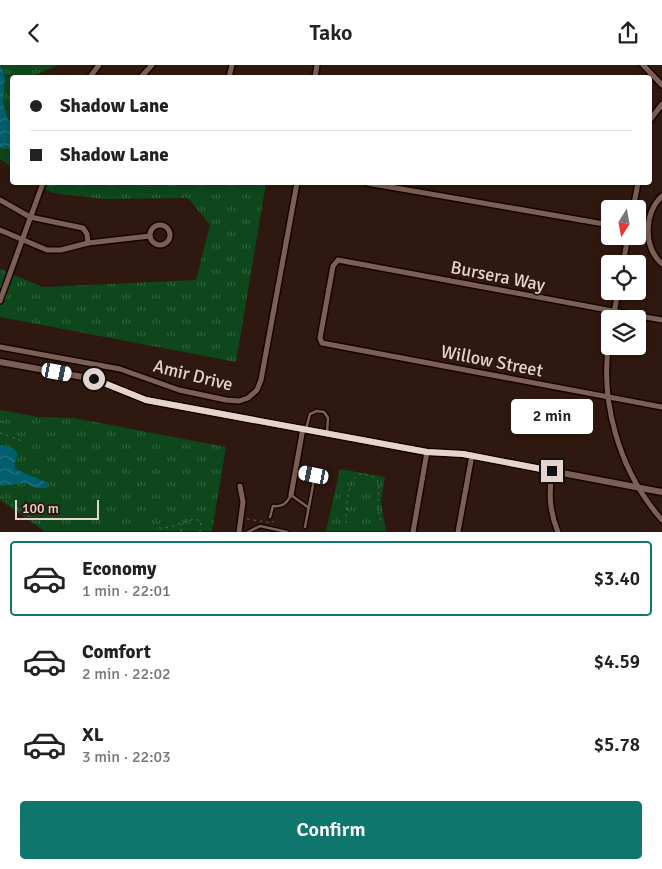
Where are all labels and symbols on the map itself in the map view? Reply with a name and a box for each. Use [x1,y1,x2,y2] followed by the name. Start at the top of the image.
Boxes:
[601,200,646,245] north arrow
[449,256,548,296] street label: Bursera Way
[439,340,545,382] street label: Willow Street
[151,355,235,395] street label: Amir Drive
[40,362,73,382] car
[83,368,105,390] route start
[511,399,593,433] callout: 2 min
[541,460,563,482] route end
[297,465,330,485] car
[15,497,99,520] scale bar

